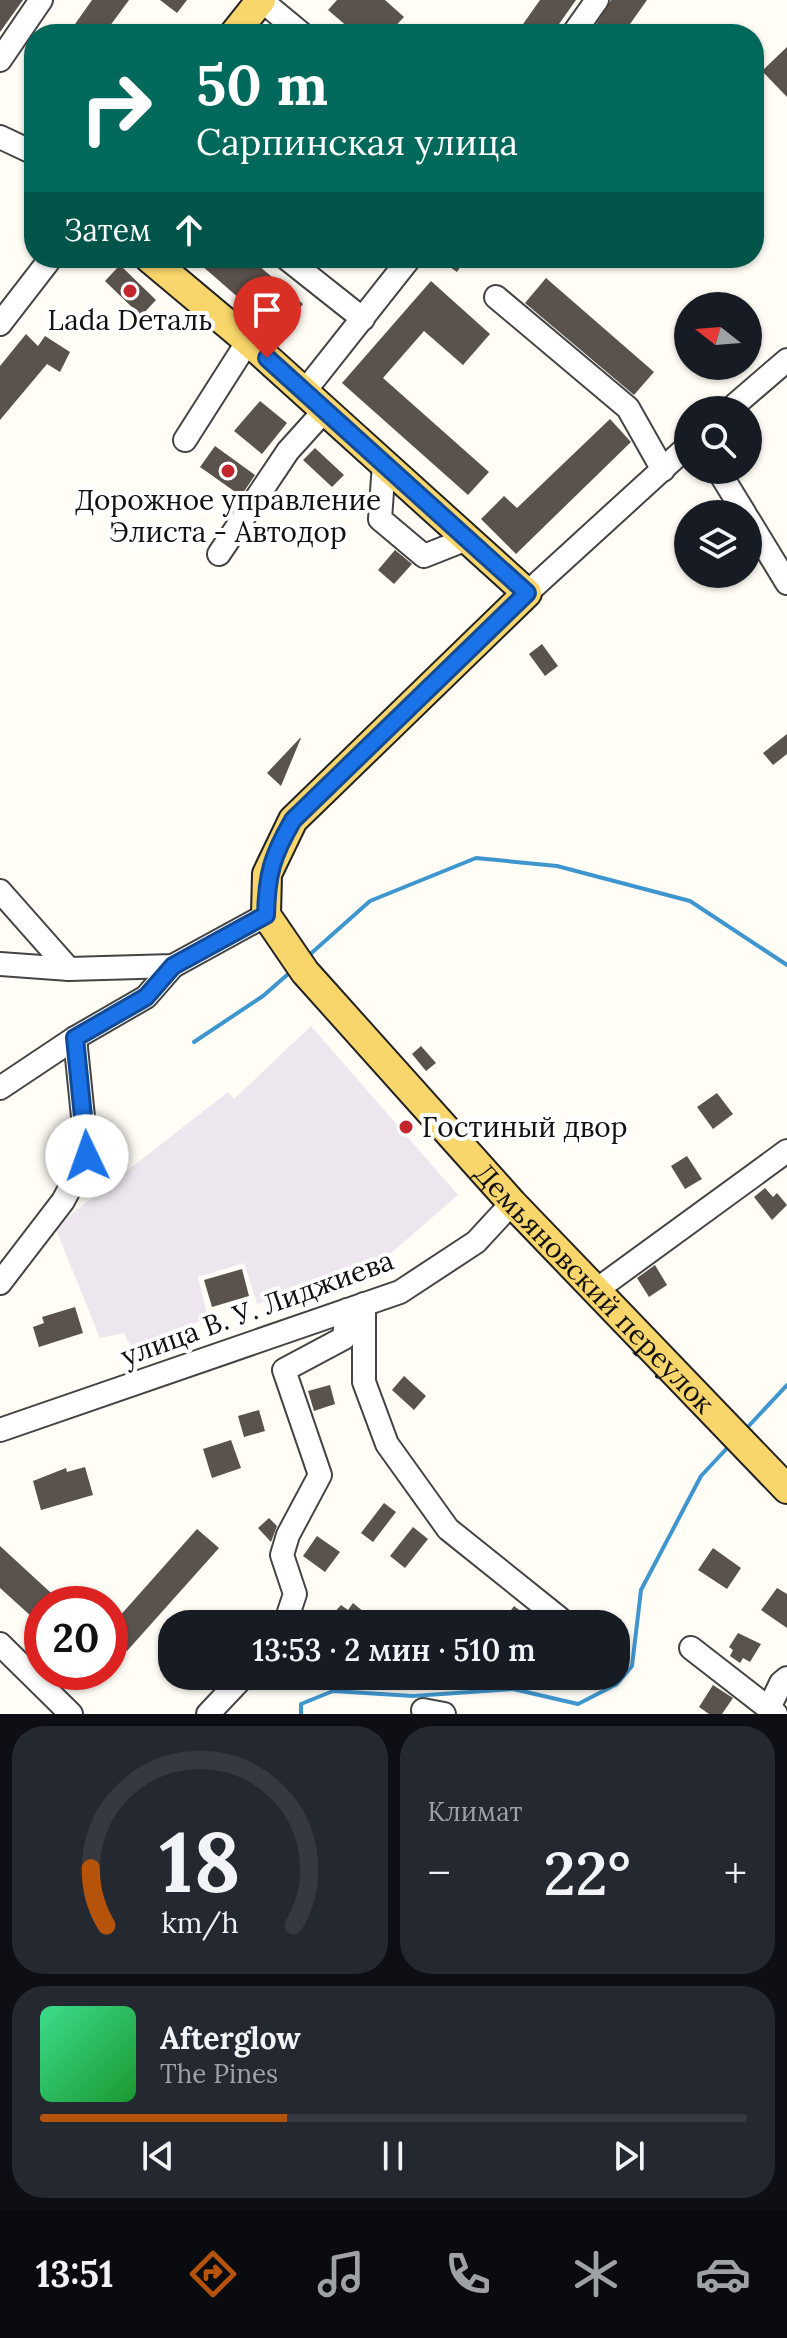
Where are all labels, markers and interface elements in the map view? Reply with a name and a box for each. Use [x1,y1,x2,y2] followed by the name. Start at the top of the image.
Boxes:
[196,49,328,120] text: 50 m
[64,56,168,160] icon: right
[196,119,518,165] text: Сарпинская улица
[167,208,211,252] icon: ahead
[64,211,151,249] text: Затем
[233,276,301,358] pin
[121,282,139,300] marker: Lada Dеталь
[245,288,289,332] icon: arrive
[674,292,762,380] north arrow
[674,292,762,588] map controls
[48,302,212,338] place label: Lada Dеталь
[674,396,762,484] button: search
[219,462,237,480] marker: Дорожное управление Элиста - Автодор
[75,482,381,550] place label: Дорожное управление Элиста - Автодор
[674,500,762,588] button: layers
[422,1109,627,1145] place label: Гостиный двор
[45,1114,129,1198] position arrow
[397,1118,415,1136] marker: Гостиный двор
[467,1156,722,1421] street label: Демьяновский переулок
[116,1242,398,1374] street label: улица В. У. Лиджиева
[24,1586,128,1690] speed limit sign: 20
[252,1631,536,1669] text: 13:53 · 2 мин · 510 m
[428,1795,522,1828] text: Климат
[159,1808,240,1915] text: 18
[544,1835,631,1911] text: 22°
[428,1845,451,1901] text: −
[724,1845,747,1901] text: +
[161,1904,238,1941] text: km/h
[160,2019,301,2057] text: Afterglow
[160,2057,278,2090] text: The Pines
[136,2134,180,2178] icon: previous
[371,2134,415,2178] icon: pause
[607,2134,651,2178] icon: next
[185,2246,241,2302] icon: directions
[313,2246,369,2302] icon: music
[440,2246,496,2302] icon: phone
[568,2246,624,2302] icon: climate
[695,2246,751,2302] icon: car
[36,2251,114,2297] text: 13:51

